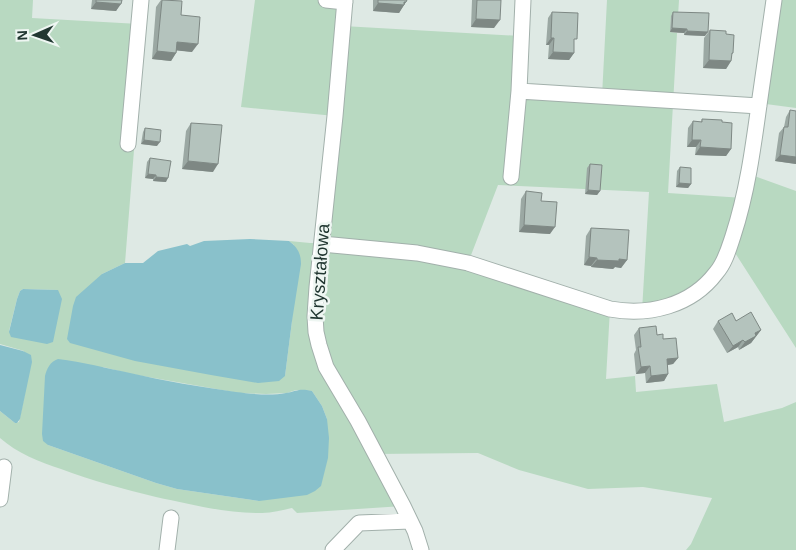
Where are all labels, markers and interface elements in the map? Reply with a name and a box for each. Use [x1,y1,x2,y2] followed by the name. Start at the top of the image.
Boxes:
[10,10,60,60] north arrow
[14,30,30,41] text: N
[307,222,333,321] street label: Kryształowa

